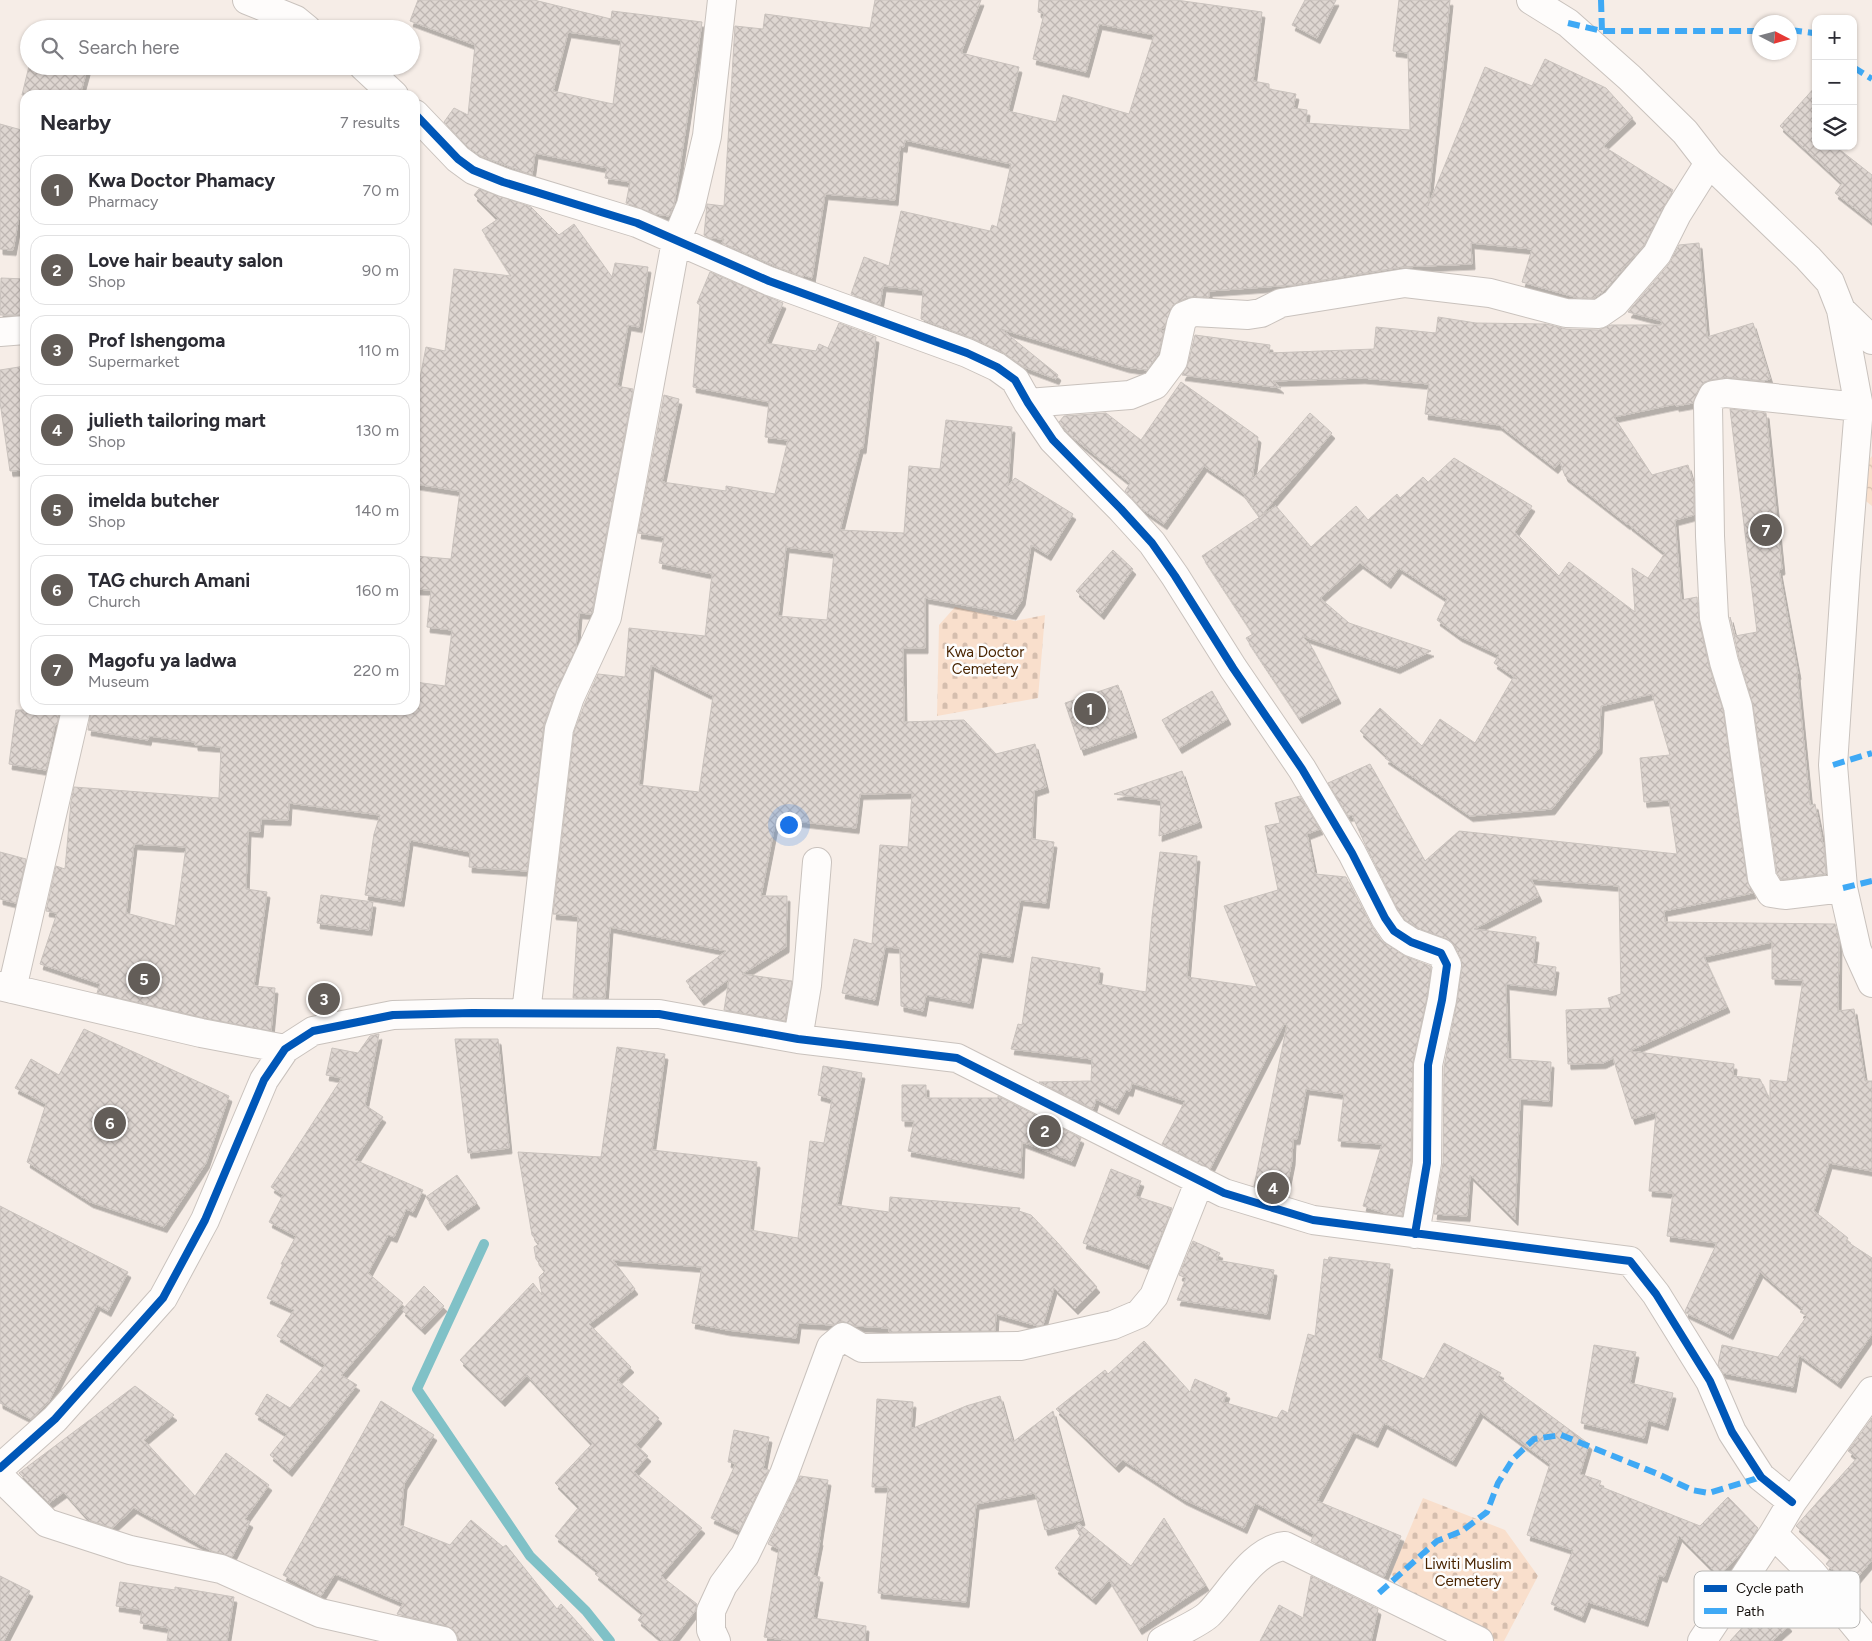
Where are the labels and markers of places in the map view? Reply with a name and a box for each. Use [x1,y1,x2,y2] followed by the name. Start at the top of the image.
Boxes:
[1750,511,1782,549] pin: 7
[1074,690,1106,728] pin: 1
[128,960,160,998] pin: 5
[308,980,340,1018] pin: 3
[94,1104,126,1142] pin: 6
[1029,1112,1061,1150] pin: 2
[1257,1169,1289,1207] pin: 4

